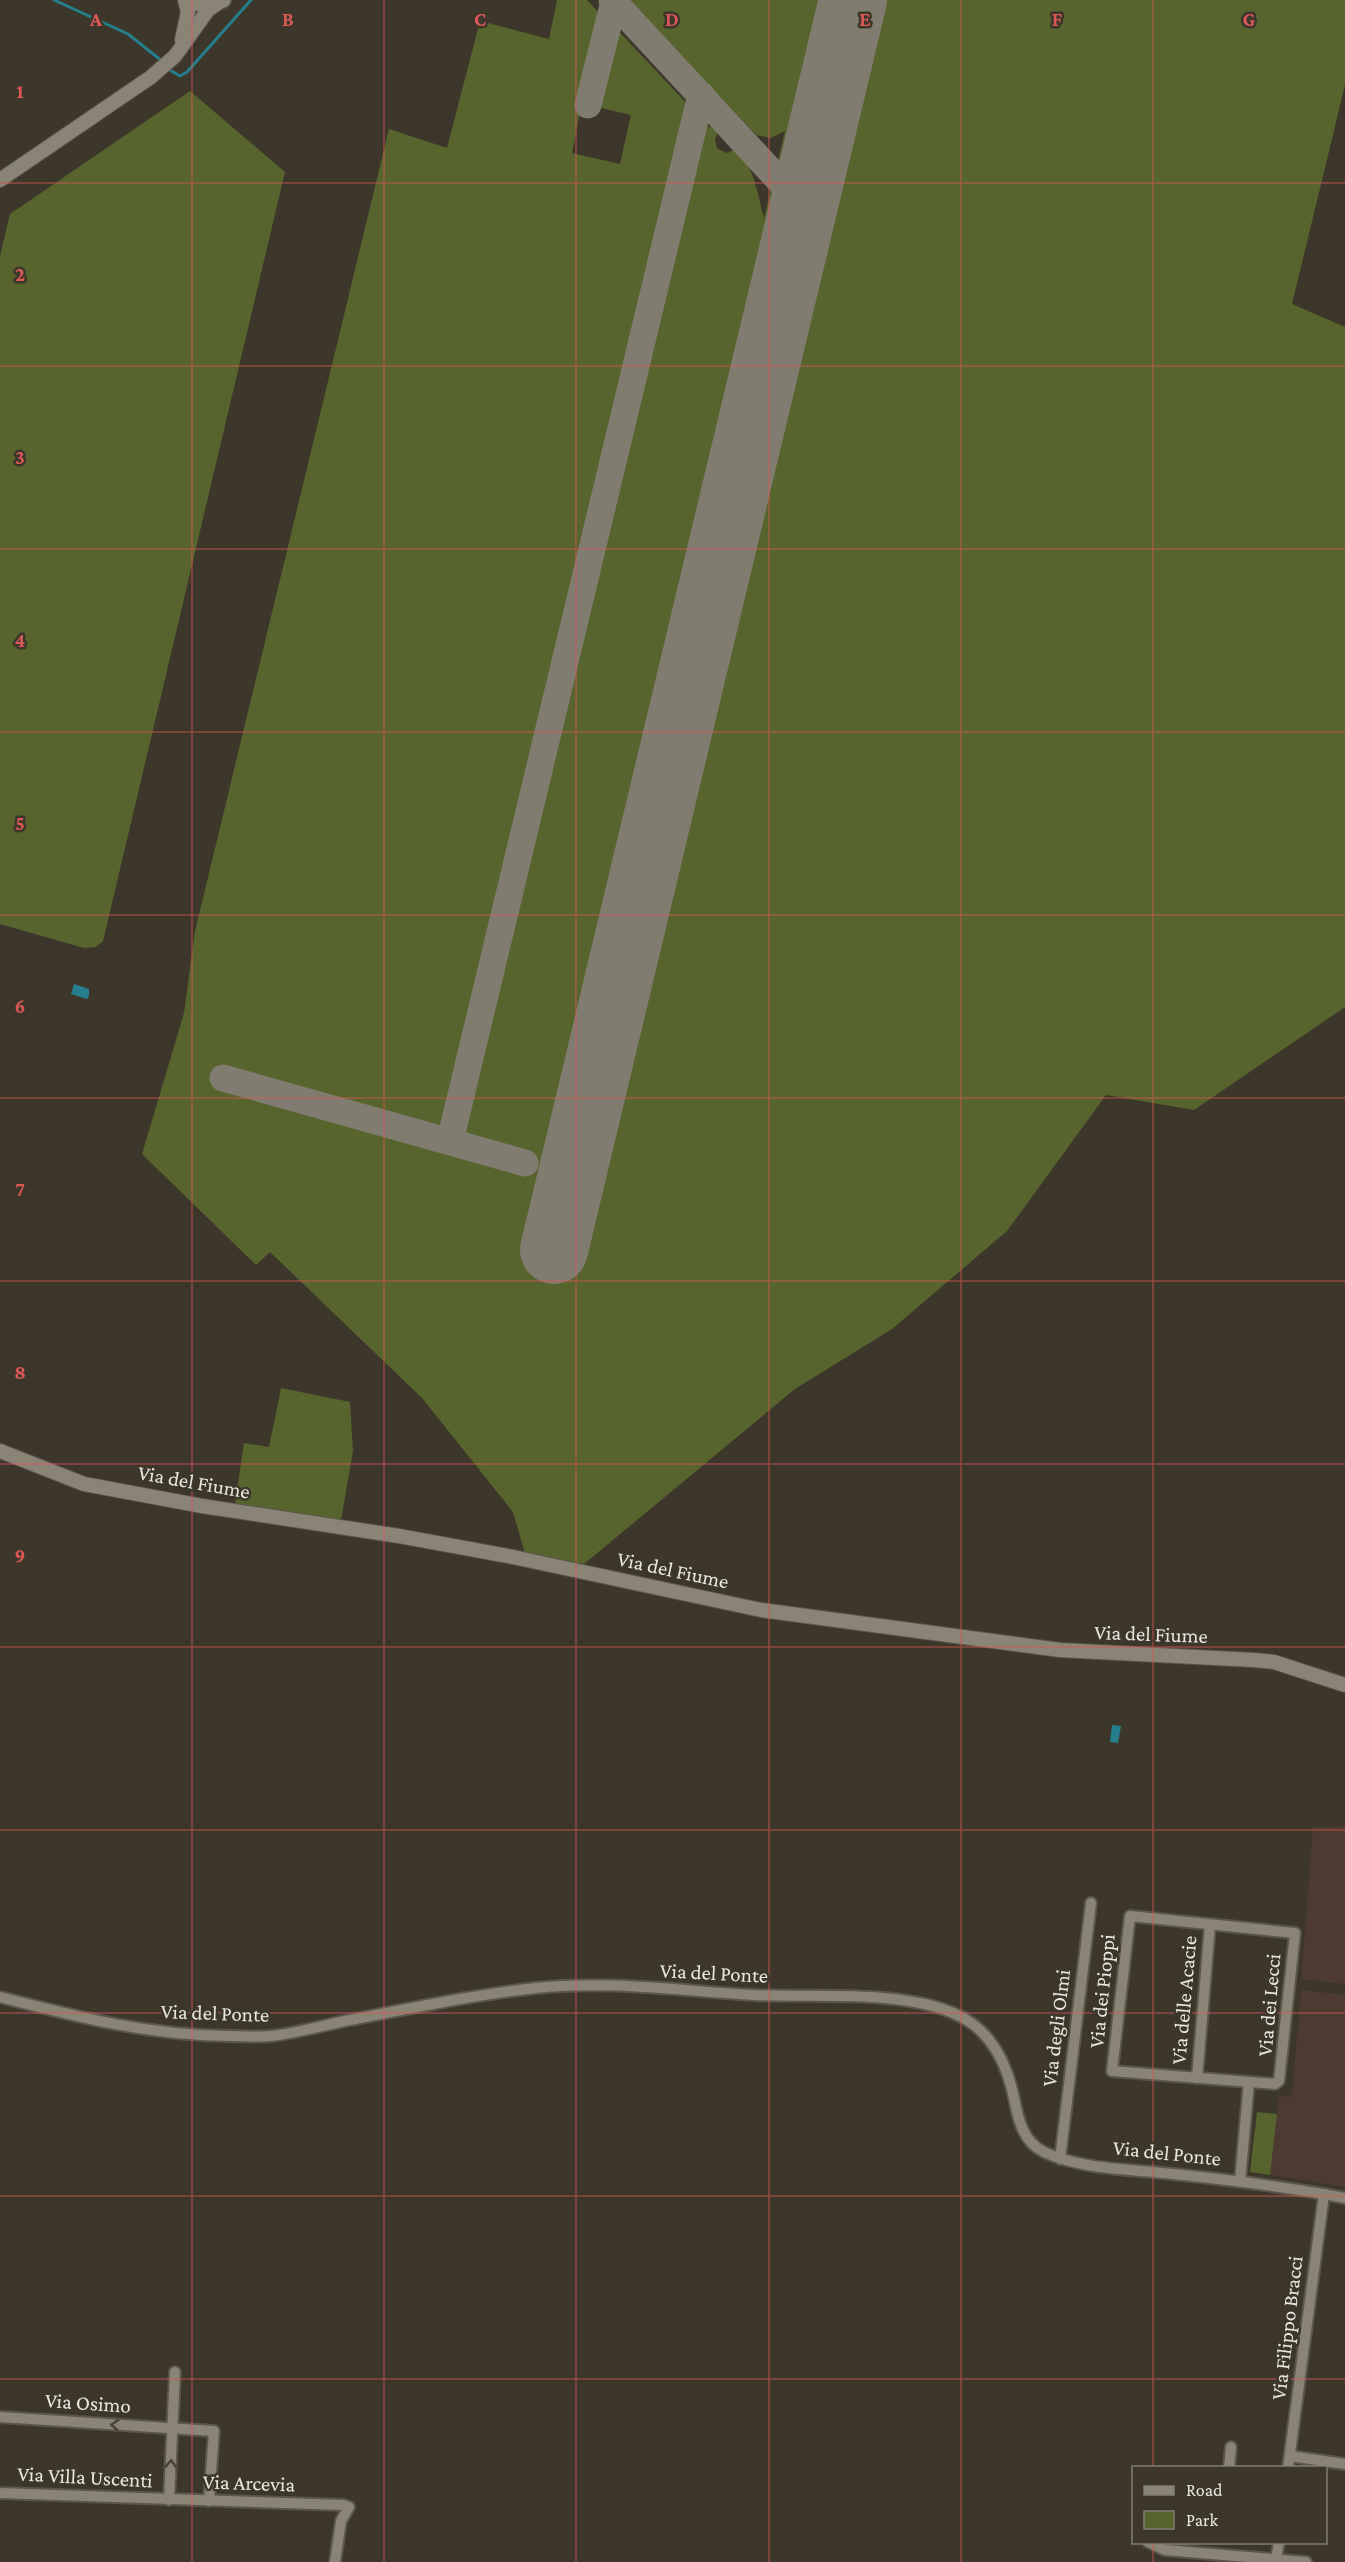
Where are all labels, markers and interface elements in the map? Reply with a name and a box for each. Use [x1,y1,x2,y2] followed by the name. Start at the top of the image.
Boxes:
[89,8,103,30] text: A
[282,8,294,30] text: B
[474,8,486,30] text: C
[665,8,679,30] text: D
[859,8,871,30] text: E
[1052,8,1063,30] text: F
[1243,8,1256,30] text: G
[16,80,24,102] text: 1
[15,263,25,285] text: 2
[15,446,25,468] text: 3
[15,629,26,651] text: 4
[15,812,25,834] text: 5
[15,995,25,1017] text: 6
[15,1178,25,1200] text: 7
[14,1361,26,1383] text: 8
[136,1460,252,1504] street label: Via del Fiume
[15,1544,25,1566] text: 9
[615,1546,731,1594] street label: Via del Fiume
[1094,1620,1208,1648] street label: Via del Fiume
[1084,1932,1120,2049] street label: Via dei Pioppi
[1166,1935,1202,2065] street label: Via delle Acacie
[1253,1952,1285,2057] street label: Via dei Lecci
[659,1958,769,1988] street label: Via del Ponte
[1037,1967,1075,2088] street label: Via degli Olmi
[160,1999,270,2027] street label: Via del Ponte
[1112,2135,1222,2171] street label: Via del Ponte
[1266,2254,1308,2401] street label: Via Filippo Bracci
[44,2388,132,2418] street label: Via Osimo
[110,2418,119,2431] one-way arrow
[164,2460,177,2469] one-way arrow
[17,2461,154,2493] street label: Via Villa Uscenti
[1132,2466,1327,2544] legend
[202,2469,296,2497] street label: Via Arcevia
[1186,2480,1223,2500] text: Road
[1186,2510,1218,2530] text: Park

